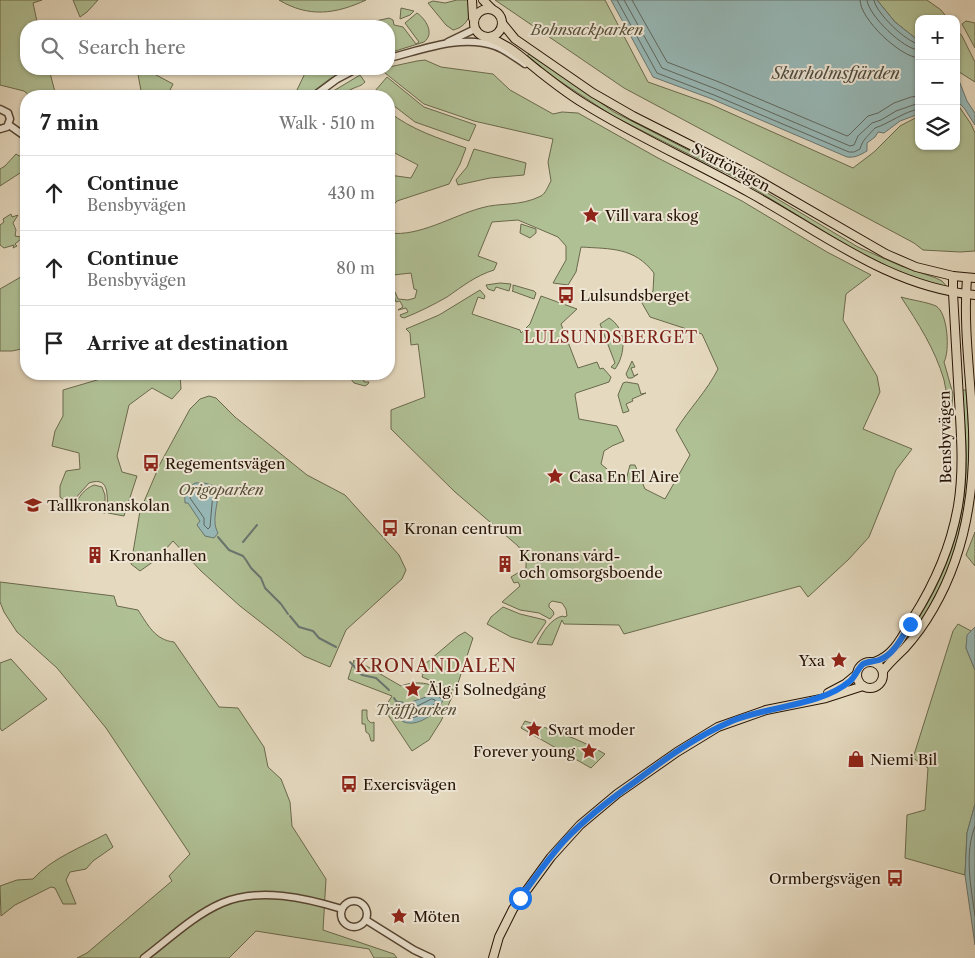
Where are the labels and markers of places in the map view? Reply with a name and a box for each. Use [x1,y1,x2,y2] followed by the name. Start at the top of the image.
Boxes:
[581,205,601,225] place icon: Vill vara skog
[604,206,698,225] place label: Vill vara skog
[556,285,576,305] bus stop icon: Lulsundsberget
[580,286,690,305] place label: Lulsundsberget
[141,453,161,473] bus stop icon: Regementsvägen
[165,454,286,473] place label: Regementsvägen
[545,466,565,486] place icon: Casa En El Aire
[569,467,679,486] place label: Casa En El Aire
[23,495,43,515] school or university icon: Tallkronanskolan
[47,496,170,515] place label: Tallkronanskolan
[380,518,400,538] bus stop icon: Kronan centrum
[404,519,522,538] place label: Kronan centrum
[85,545,105,565] building icon: Kronanhallen
[109,546,207,565] place label: Kronanhallen
[519,546,663,582] place label: Kronans vård- och omsorgsboende
[495,554,515,574] building icon: Kronans vård- och omsorgsboende
[829,650,849,670] place icon: Yxa
[798,651,825,670] place label: Yxa
[403,679,423,699] place icon: Älg i Solnedgång
[426,680,546,699] place label: Älg i Solnedgång
[524,719,544,739] place icon: Svart moder
[548,720,636,739] place label: Svart moder
[579,741,599,761] place icon: Forever young
[473,742,575,761] place label: Forever young
[846,749,866,769] shop icon: Niemi Bil
[870,750,938,769] place label: Niemi Bil
[339,774,359,794] bus stop icon: Exercisvägen
[363,775,457,794] place label: Exercisvägen
[885,868,905,888] bus stop icon: Ormbergsvägen
[769,869,882,888] place label: Ormbergsvägen
[389,906,409,926] place icon: Möten
[413,907,461,926] place label: Möten

